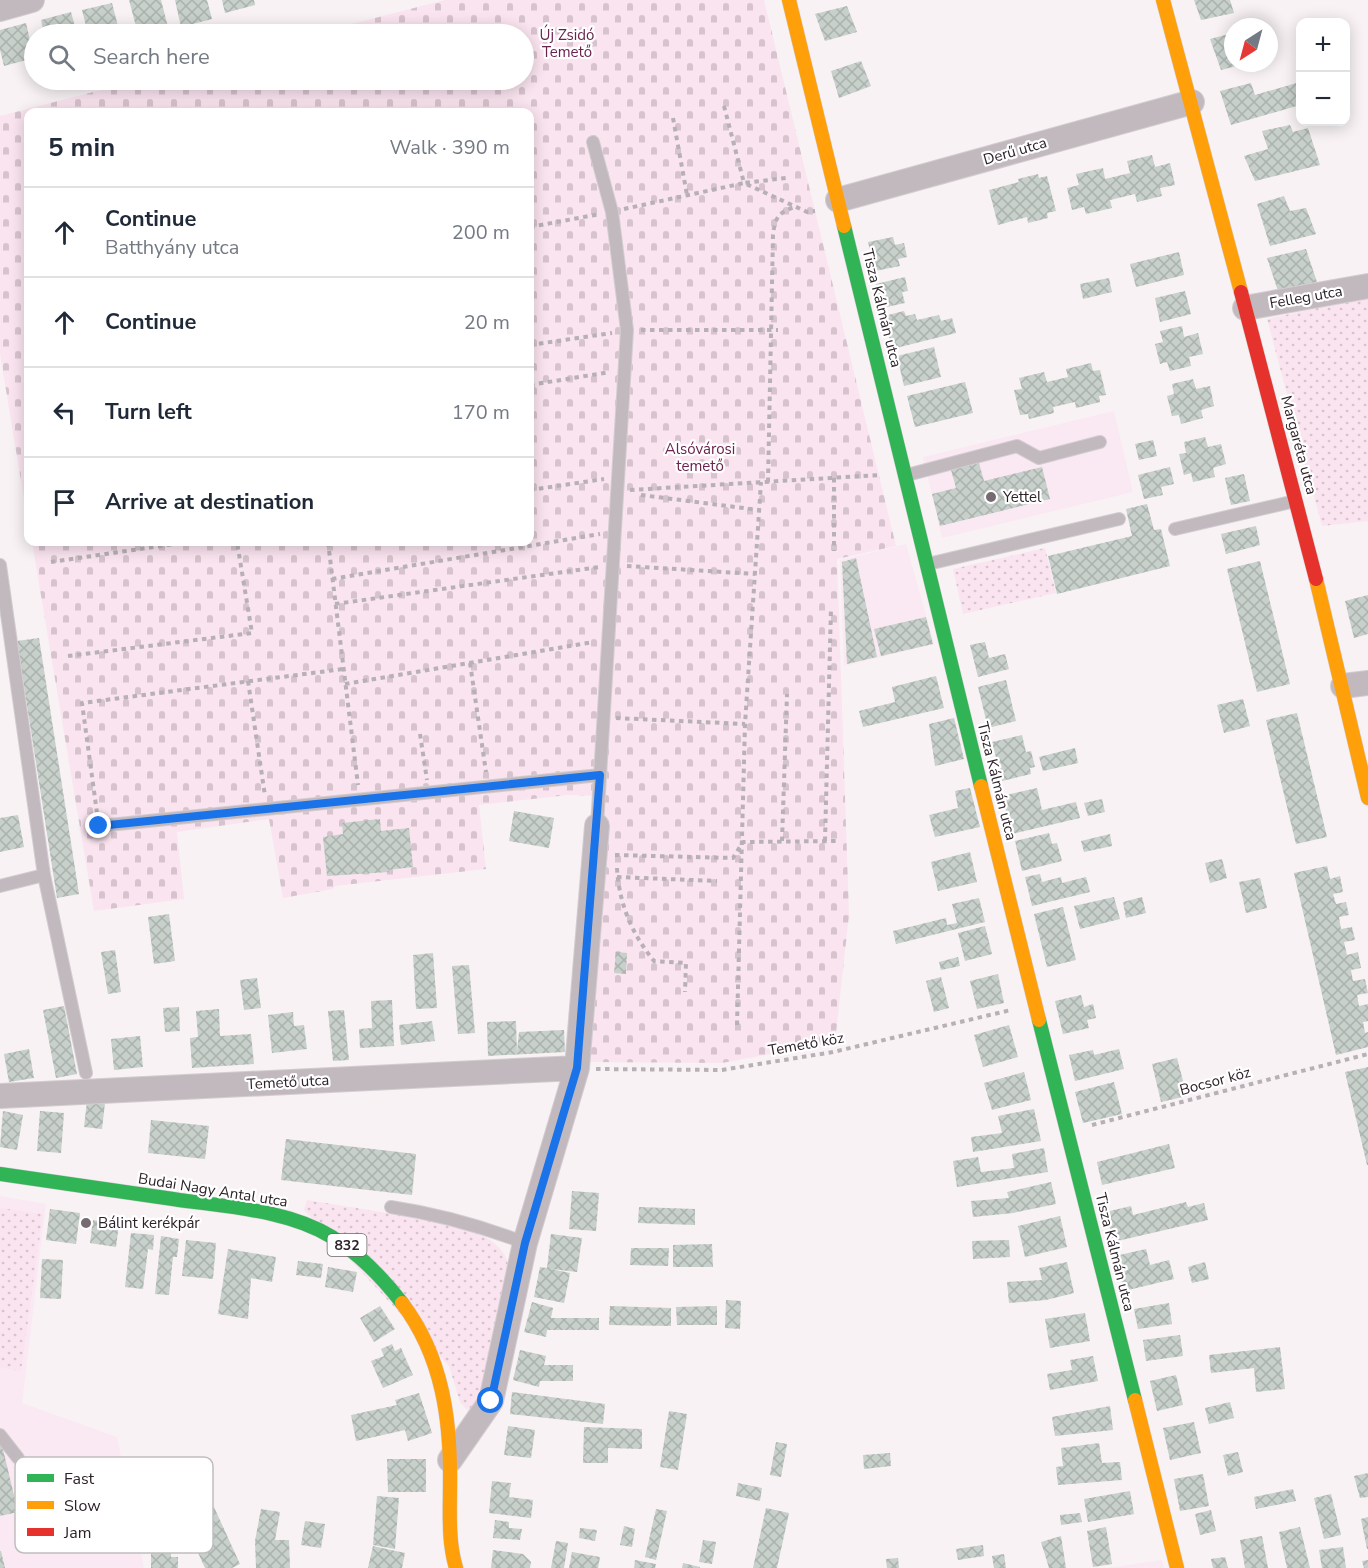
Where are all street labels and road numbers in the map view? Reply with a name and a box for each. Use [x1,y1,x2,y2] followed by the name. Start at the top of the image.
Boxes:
[981,132,1049,170] street label: Derű utca
[858,247,906,369] street label: Tisza Kálmán utca
[1268,281,1344,313] street label: Felleg utca
[1276,393,1322,497] street label: Margaréta utca
[973,720,1021,842] street label: Tisza Kálmán utca
[767,1027,845,1060] street label: Temető köz
[1177,1062,1253,1100] street label: Bocsor köz
[246,1070,330,1094] street label: Temető utca
[137,1168,289,1212] street label: Budai Nagy Antal utca
[1091,1191,1139,1313] street label: Tisza Kálmán utca
[328,1234,366,1256] road number: 832

